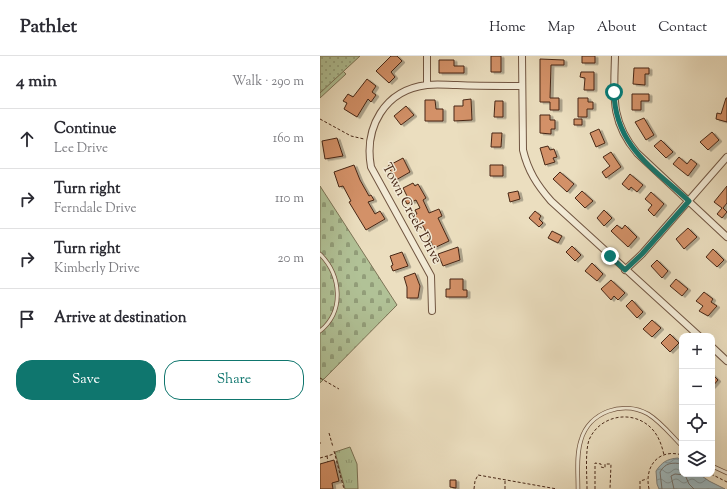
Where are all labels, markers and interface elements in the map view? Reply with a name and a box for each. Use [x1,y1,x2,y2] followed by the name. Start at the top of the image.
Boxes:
[20,14,77,41] text: Pathlet
[489,18,526,38] text: Home
[548,18,575,38] text: Map
[597,18,636,38] text: About
[658,18,707,38] text: Contact
[16,70,57,94] text: 4 min
[232,73,304,91] text: Walk · 290 m
[605,83,623,101] route start
[54,119,116,140] text: Continue
[16,128,38,150] icon: ahead
[273,130,304,148] text: 160 m
[54,140,108,158] text: Lee Drive
[376,160,446,268] street label: Town Creek Drive
[54,179,120,200] text: Turn right
[16,188,38,210] icon: right
[275,190,304,208] text: 110 m
[54,200,136,218] text: Ferndale Drive
[54,239,120,260] text: Turn right
[601,247,619,265] route end
[16,248,38,270] icon: right
[278,250,304,268] text: 20 m
[54,260,140,278] text: Kimberly Drive
[16,308,38,330] icon: arrive
[54,308,187,329] text: Arrive at destination
[679,333,715,477] map controls
[679,333,715,369] button: +
[16,360,156,400] button: Save
[164,360,304,400] button: Share
[679,369,715,405] button: −
[679,405,715,441] button: locate
[679,441,715,477] button: layers

